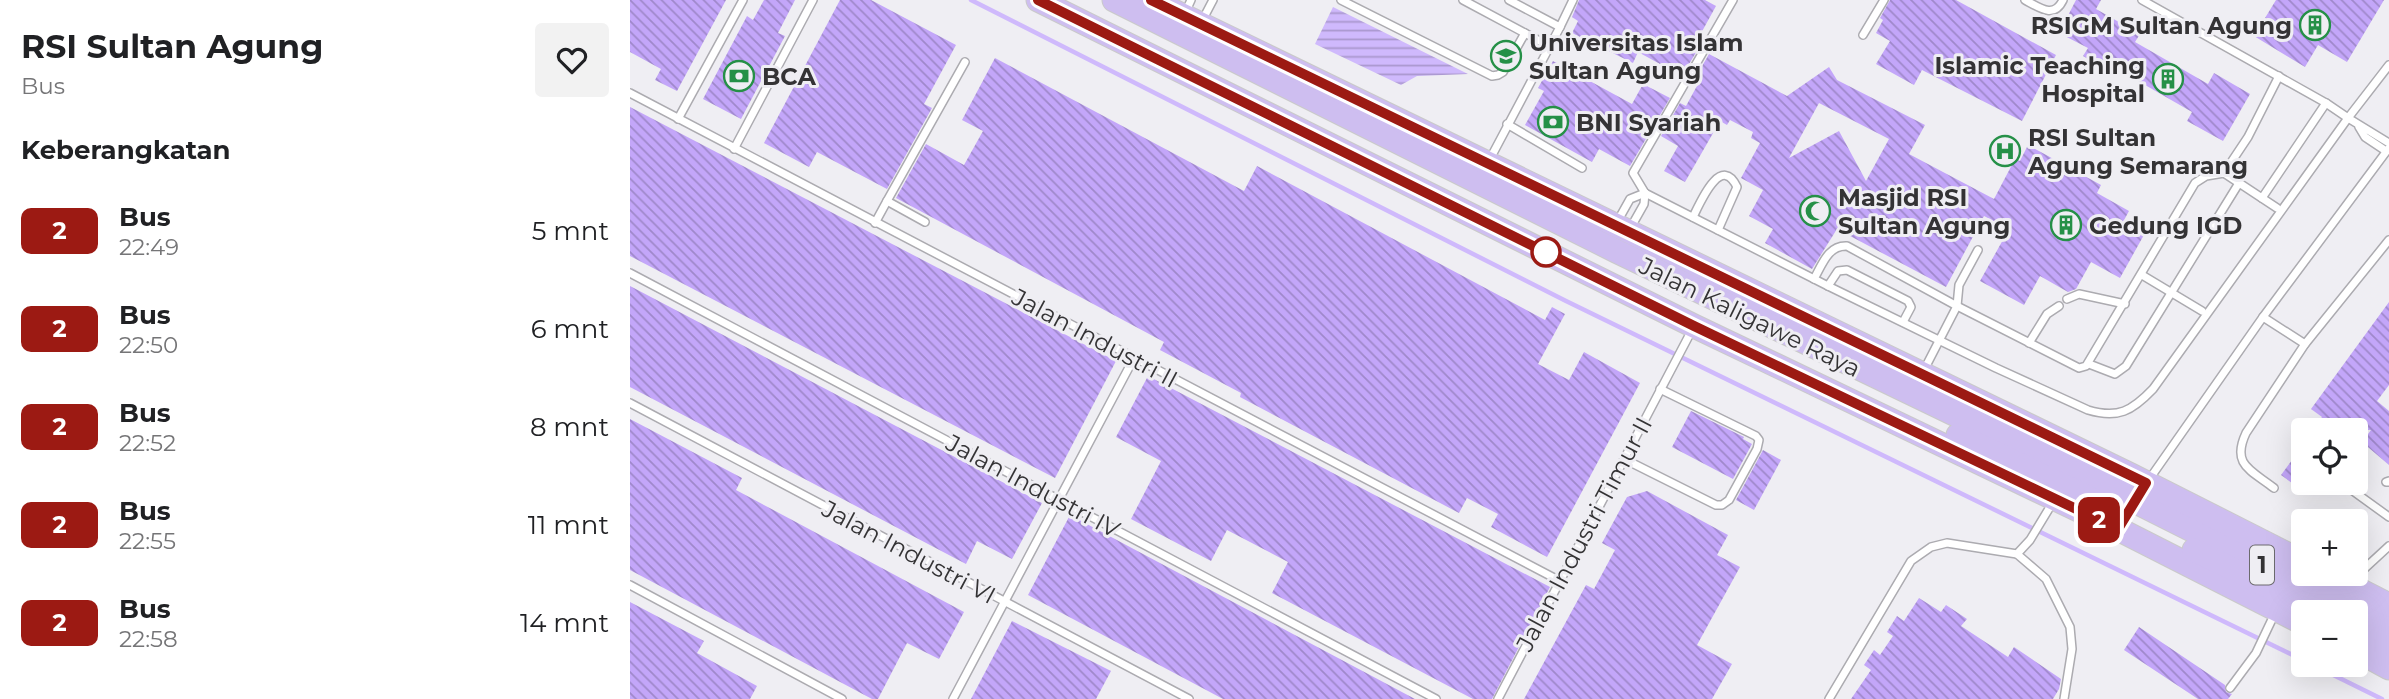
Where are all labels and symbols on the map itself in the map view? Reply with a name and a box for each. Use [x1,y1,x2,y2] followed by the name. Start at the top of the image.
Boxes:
[2298,8,2332,42] building icon: RSIGM Sultan Agung
[2031,11,2292,40] place label: RSIGM Sultan Agung
[1529,28,1743,85] place label: Universitas Islam Sultan Agung
[1489,39,1523,73] school or university icon: Universitas Islam Sultan Agung
[1934,51,2145,108] place label: Islamic Teaching Hospital
[722,59,756,93] bank icon: BCA
[762,62,816,91] place label: BCA
[2151,62,2185,96] building icon: Islamic Teaching Hospital
[1536,105,1570,139] bank icon: BNI Syariah
[1576,108,1721,137] place label: BNI Syariah
[2027,123,2248,180] place label: RSI Sultan Agung Semarang
[1988,134,2022,168] hospital icon: RSI Sultan Agung Semarang
[1838,183,2010,240] place label: Masjid RSI Sultan Agung
[1798,194,1832,228] mosque icon: Masjid RSI Sultan Agung
[2049,208,2083,242] building icon: Gedung IGD
[2089,211,2242,240] place label: Gedung IGD
[1531,237,1561,267] unlabelled marker
[1634,250,1865,383] street label: Jalan Kaligawe Raya
[1006,282,1183,394] street label: Jalan Industri II
[1509,412,1658,657] street label: Jalan Industri Timur II
[940,428,1125,544] street label: Jalan Industri IV
[816,494,1001,610] street label: Jalan Industri VI
[2076,497,2122,543] line badge: 2
[2250,545,2274,584] road number: 1

